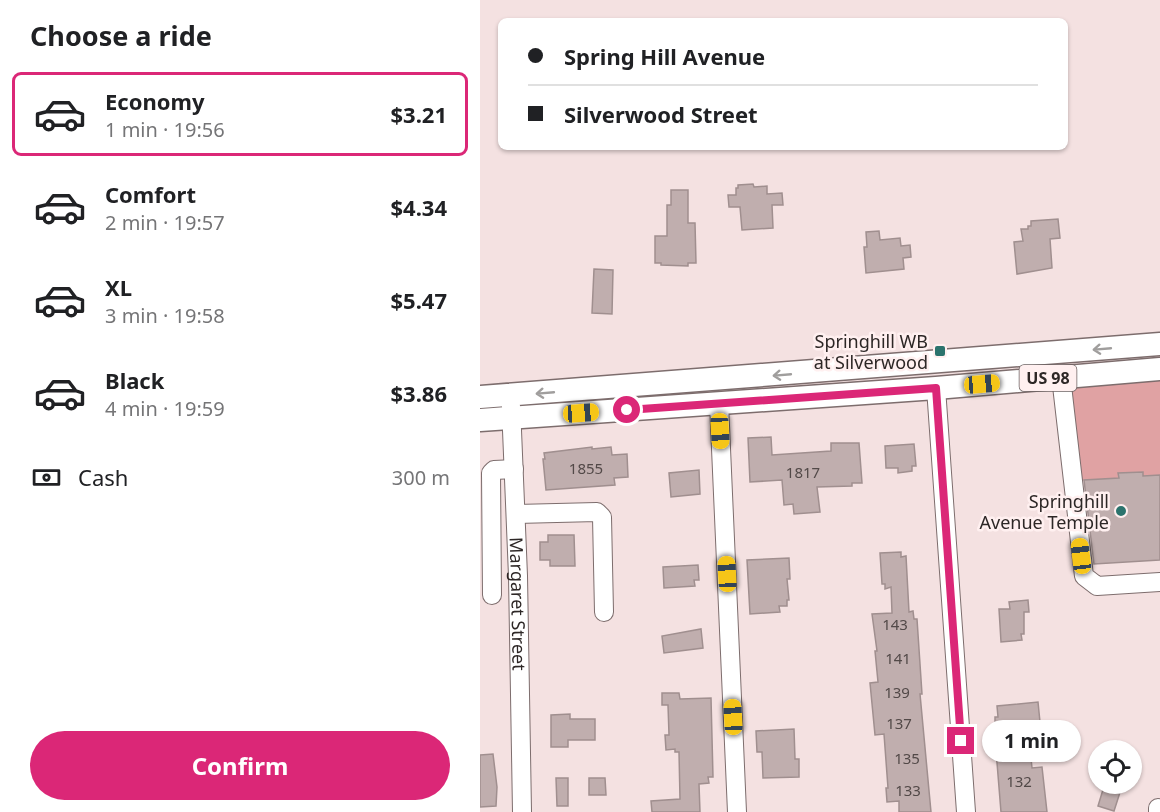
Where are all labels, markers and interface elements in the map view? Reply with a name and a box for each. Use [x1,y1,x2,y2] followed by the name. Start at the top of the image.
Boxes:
[30,17,212,54] text: Choose a ride
[564,41,765,71] text: Spring Hill Avenue
[105,86,204,116] text: Economy
[33,87,87,141] icon: car
[390,99,447,129] text: $3.21
[564,99,758,129] text: Silverwood Street
[105,116,225,143] text: 1 min · 19:56
[105,179,196,209] text: Comfort
[33,180,87,234] icon: car
[390,192,447,222] text: $4.34
[105,209,225,236] text: 2 min · 19:57
[105,272,132,302] text: XL
[33,273,87,327] icon: car
[390,285,447,315] text: $5.47
[105,302,225,329] text: 3 min · 19:58
[814,329,928,374] place label: Springhill WB at Silverwood
[933,344,947,358] marker: Springhill WB at Silverwood
[1092,344,1112,355] one-way arrow
[105,365,164,395] text: Black
[1020,365,1076,391] road number: US 98
[33,366,87,420] icon: car
[772,369,792,380] one-way arrow
[963,373,1001,395] car
[390,378,447,408] text: $3.86
[536,388,556,399] one-way arrow
[105,395,225,422] text: 4 min · 19:59
[613,396,640,423] route start
[562,403,600,423] car
[710,413,730,449] car
[569,458,603,478] house number: 1855
[30,461,63,494] icon: cash
[78,462,128,492] text: Cash
[786,462,820,482] house number: 1817
[392,464,450,491] text: 300 m
[980,489,1109,534] place label: Springhill Avenue Temple
[1114,504,1128,518] marker: Springhill Avenue Temple
[504,537,532,671] street label: Margaret Street
[1070,537,1092,575] car
[717,556,737,592] car
[882,614,908,634] house number: 143
[885,648,911,668] house number: 141
[884,682,910,702] house number: 139
[723,699,743,735] car
[886,713,912,733] house number: 137
[982,720,1081,762] callout: 1 min
[947,727,974,754] route end
[1004,727,1059,754] text: 1 min
[30,731,450,800] button: Confirm
[1088,740,1142,794] map controls
[1088,740,1142,794] button: locate
[894,748,920,768] house number: 135
[1006,771,1032,791] house number: 132
[895,780,921,800] house number: 133

